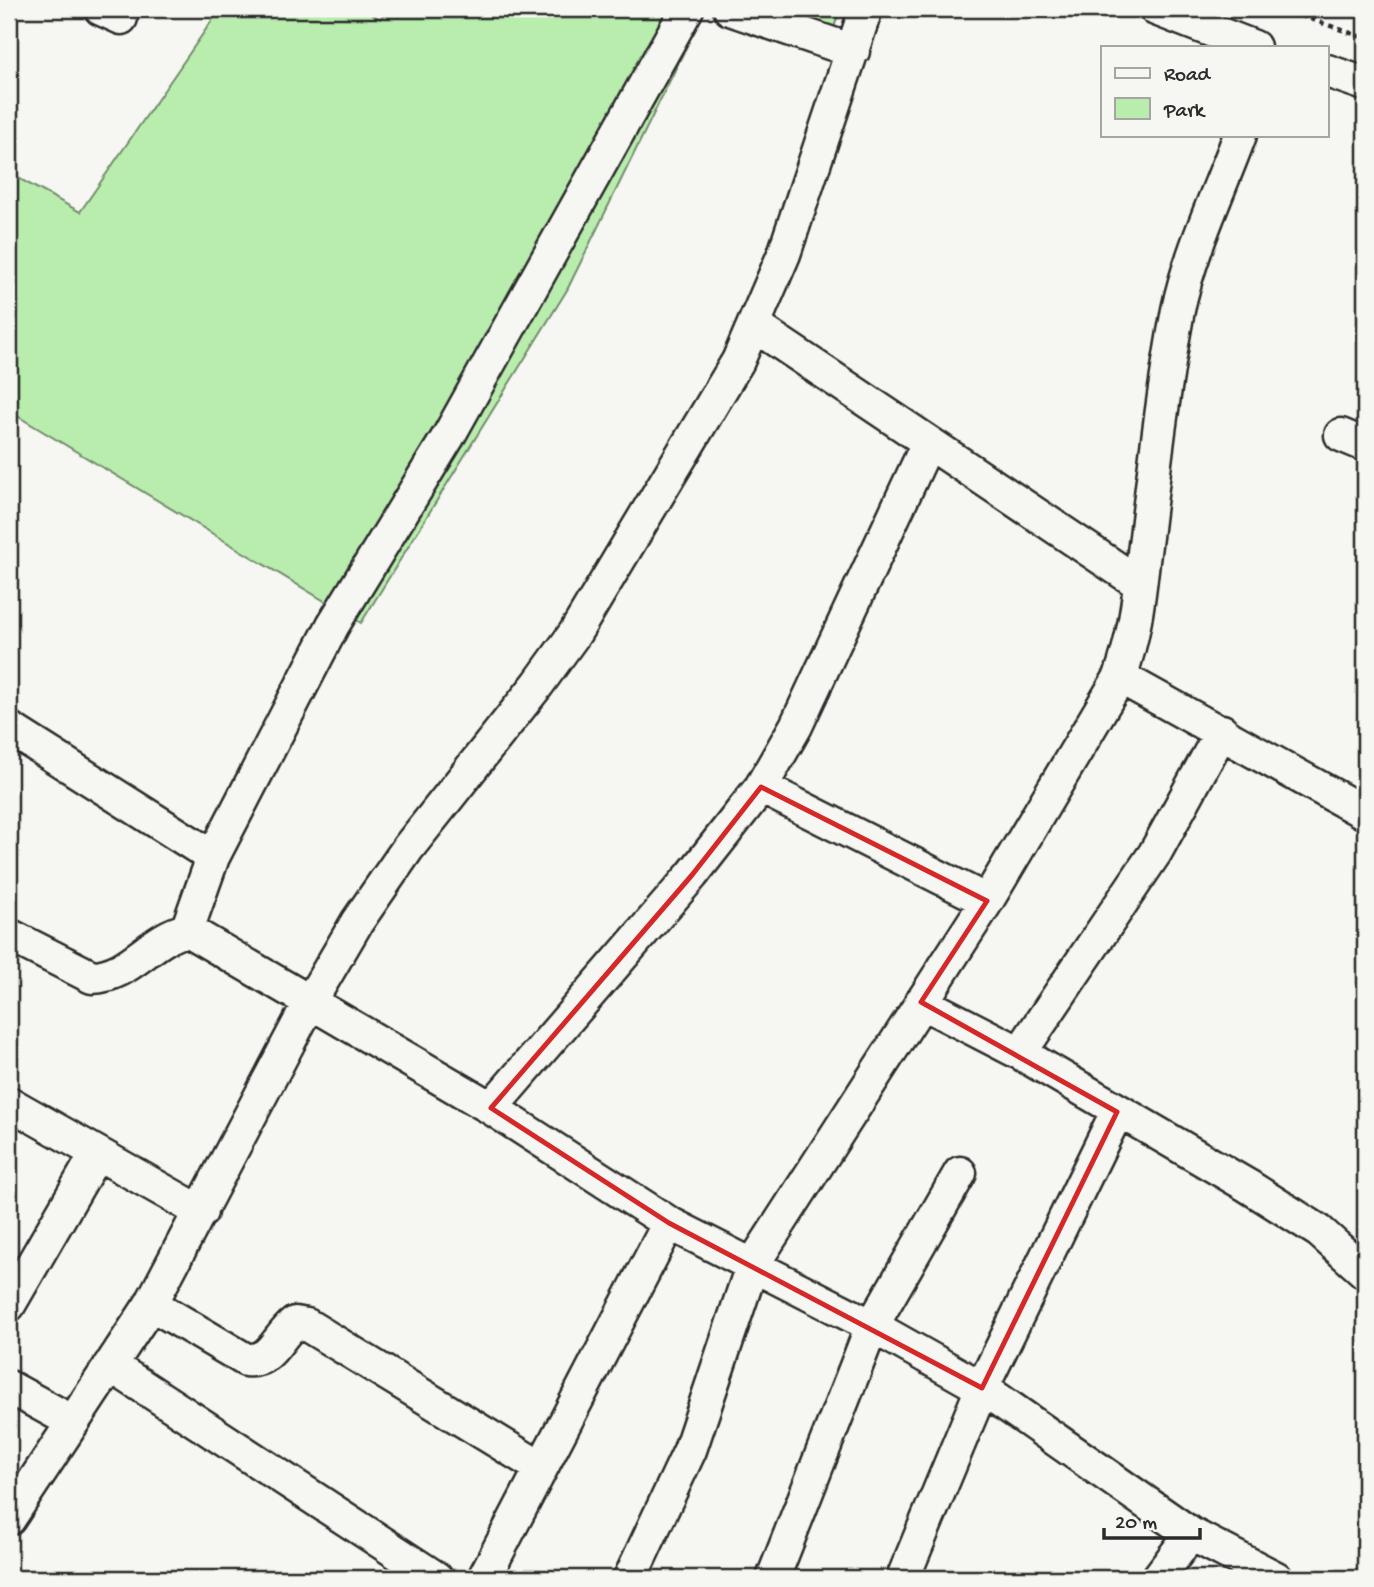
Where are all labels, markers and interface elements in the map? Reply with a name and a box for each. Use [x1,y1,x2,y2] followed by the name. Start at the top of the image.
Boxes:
[1101,46,1328,136] legend
[1164,64,1212,89] text: Road
[1163,100,1207,125] text: Park
[1104,1496,1201,1540] scale bar
[1115,1512,1157,1537] text: 20 m

